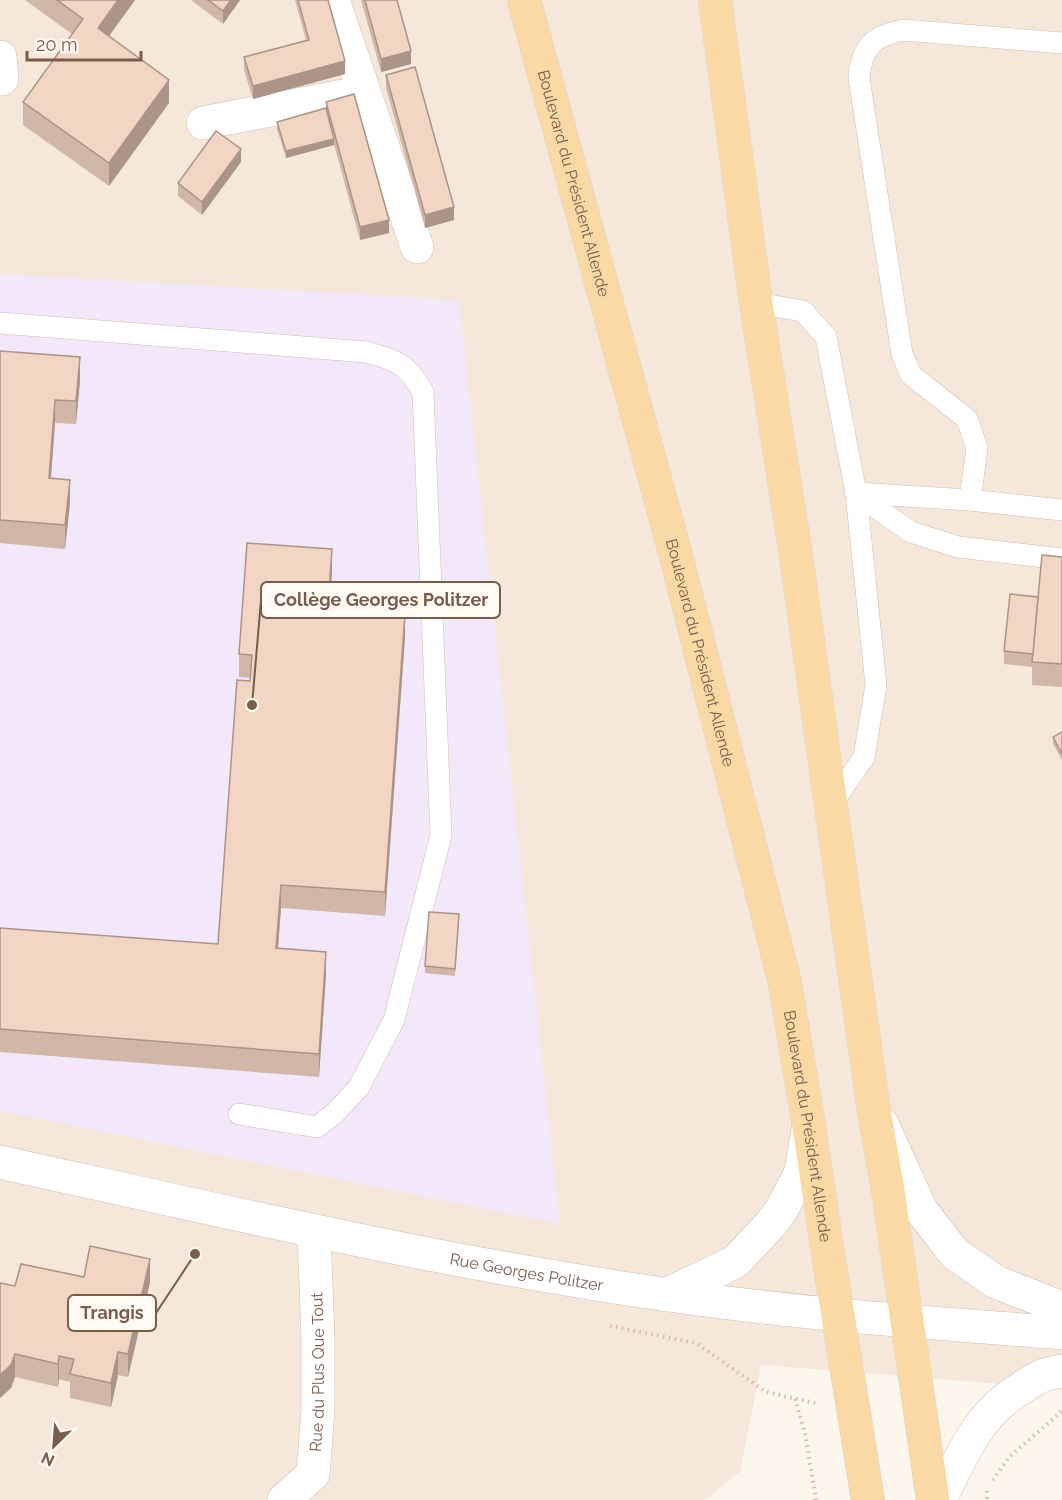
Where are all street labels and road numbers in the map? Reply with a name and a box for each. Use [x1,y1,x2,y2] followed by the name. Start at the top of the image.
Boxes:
[534,68,614,299] street label: Boulevard du Président Allende
[662,537,738,769] street label: Boulevard du Président Allende
[780,1009,835,1243] street label: Boulevard du Président Allende
[448,1249,605,1295] street label: Rue Georges Politzer
[306,1291,328,1453] street label: Rue du Plus Que Tout

